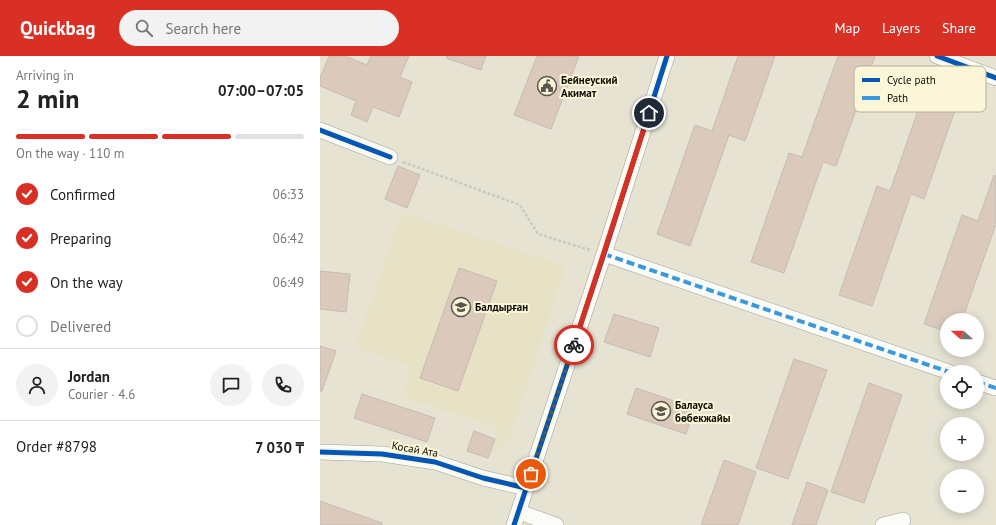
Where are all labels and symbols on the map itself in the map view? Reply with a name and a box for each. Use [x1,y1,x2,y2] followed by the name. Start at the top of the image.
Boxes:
[854,66,986,112] legend
[561,73,618,100] place label: Бейнеуский Акимат
[887,73,936,87] text: Cycle path
[536,75,558,97] public building icon: Бейнеуский Акимат
[887,91,908,105] text: Path
[632,96,666,130] pin
[450,296,472,318] school or university icon: Балдырған
[475,300,528,314] place label: Балдырған
[940,313,984,357] north arrow
[554,325,594,365] courier
[675,398,731,425] place label: Балауса бөбекжайы
[650,400,672,422] school or university icon: Балауса бөбекжайы
[391,438,439,460] street label: Косай Ата
[514,457,548,491] pin

